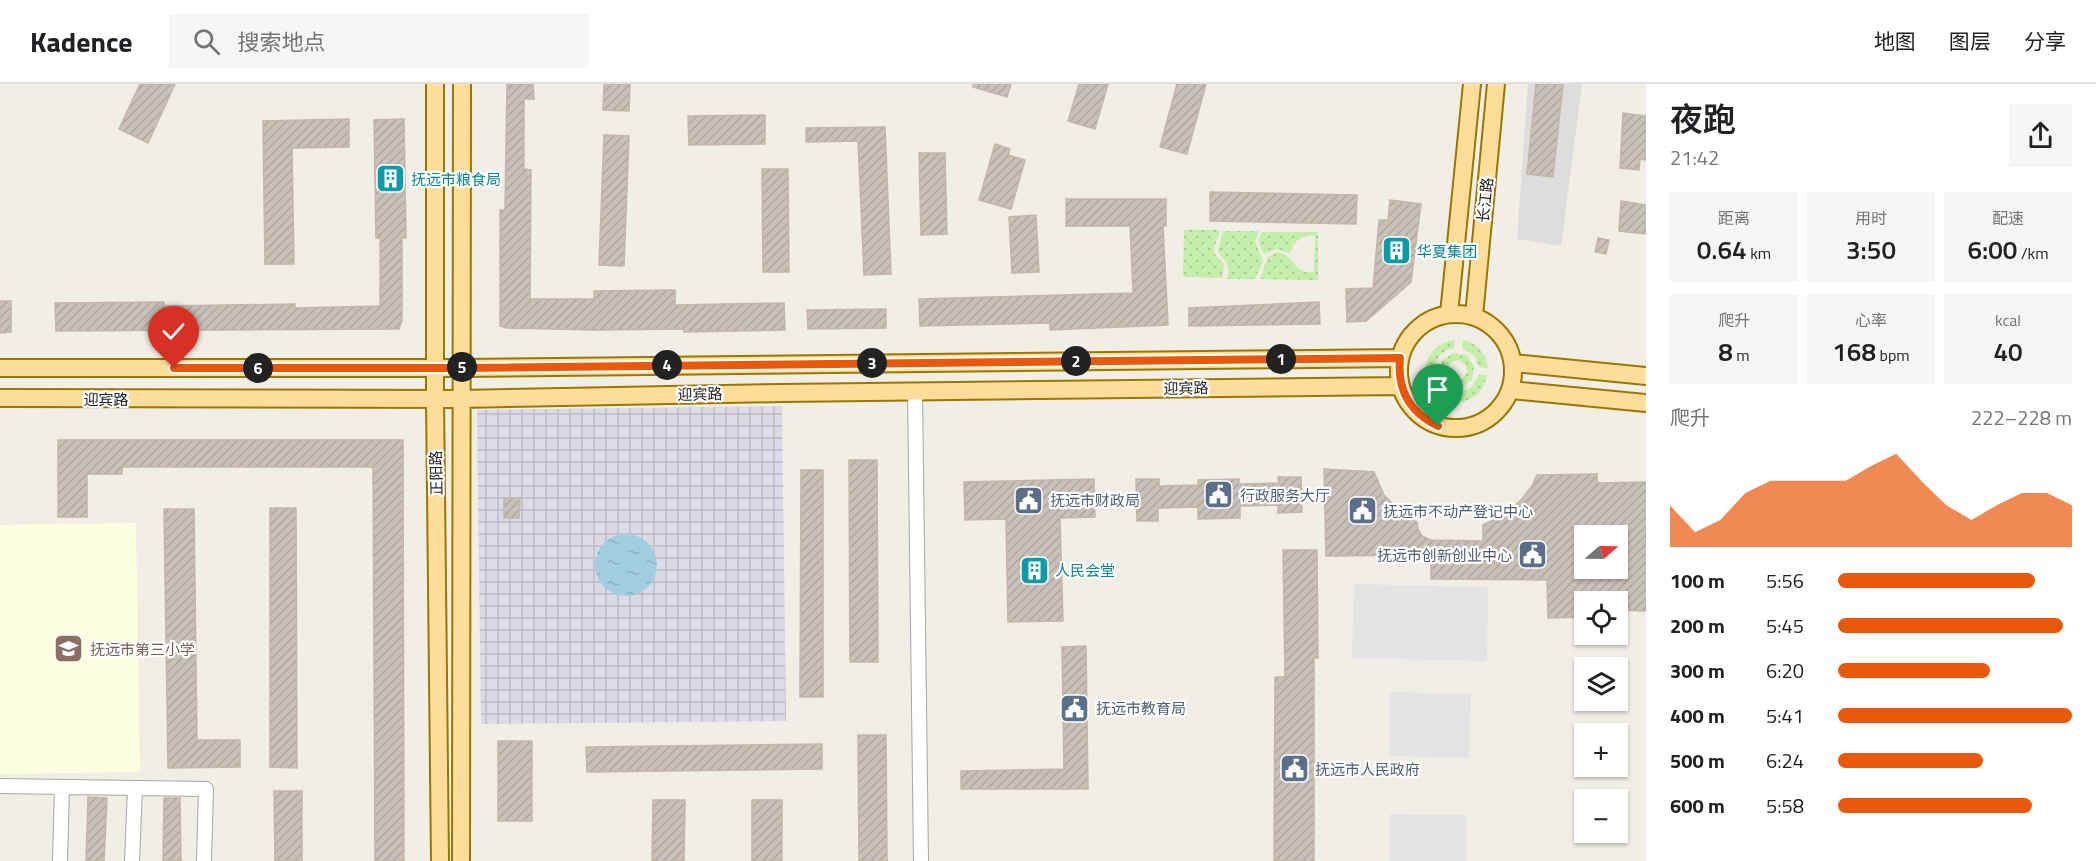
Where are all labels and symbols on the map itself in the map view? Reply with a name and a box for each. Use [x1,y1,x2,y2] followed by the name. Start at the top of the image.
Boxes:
[374,163,406,195] building icon: 抚远市粮食局
[411,168,501,191] place label: 抚远市粮食局
[1471,176,1499,224] street label: 长江路
[1380,235,1412,267] building icon: 华夏集团
[1417,240,1477,263] place label: 华夏集团
[148,306,199,368] pin
[1266,344,1296,374] pin: 1
[1061,346,1091,376] pin: 2
[857,348,887,378] pin: 3
[652,350,682,380] pin: 4
[447,352,477,382] pin: 5
[243,353,273,383] pin: 6
[1412,364,1463,426] pin
[1163,376,1209,400] street label: 迎宾路
[677,382,723,406] street label: 迎宾路
[83,388,129,411] street label: 迎宾路
[424,450,448,496] street label: 正阳路
[1203,479,1235,511] public building icon: 行政服务大厅
[1013,484,1045,516] public building icon: 抚远市财政局
[1240,484,1330,507] place label: 行政服务大厅
[1050,489,1140,512] place label: 抚远市财政局
[1346,495,1378,527] public building icon: 抚远市不动产登记中心
[1383,500,1533,523] place label: 抚远市不动产登记中心
[1574,525,1628,579] north arrow
[1517,539,1549,571] public building icon: 抚远市创新创业中心
[1377,544,1512,567] place label: 抚远市创新创业中心
[1018,554,1050,586] building icon: 人民会堂
[1055,559,1115,582] place label: 人民会堂
[53,633,85,665] school or university icon: 抚远市第三小学
[90,638,195,661] place label: 抚远市第三小学
[1059,692,1091,724] public building icon: 抚远市教育局
[1096,697,1186,720] place label: 抚远市教育局
[1278,753,1310,785] public building icon: 抚远市人民政府
[1315,758,1420,781] place label: 抚远市人民政府

